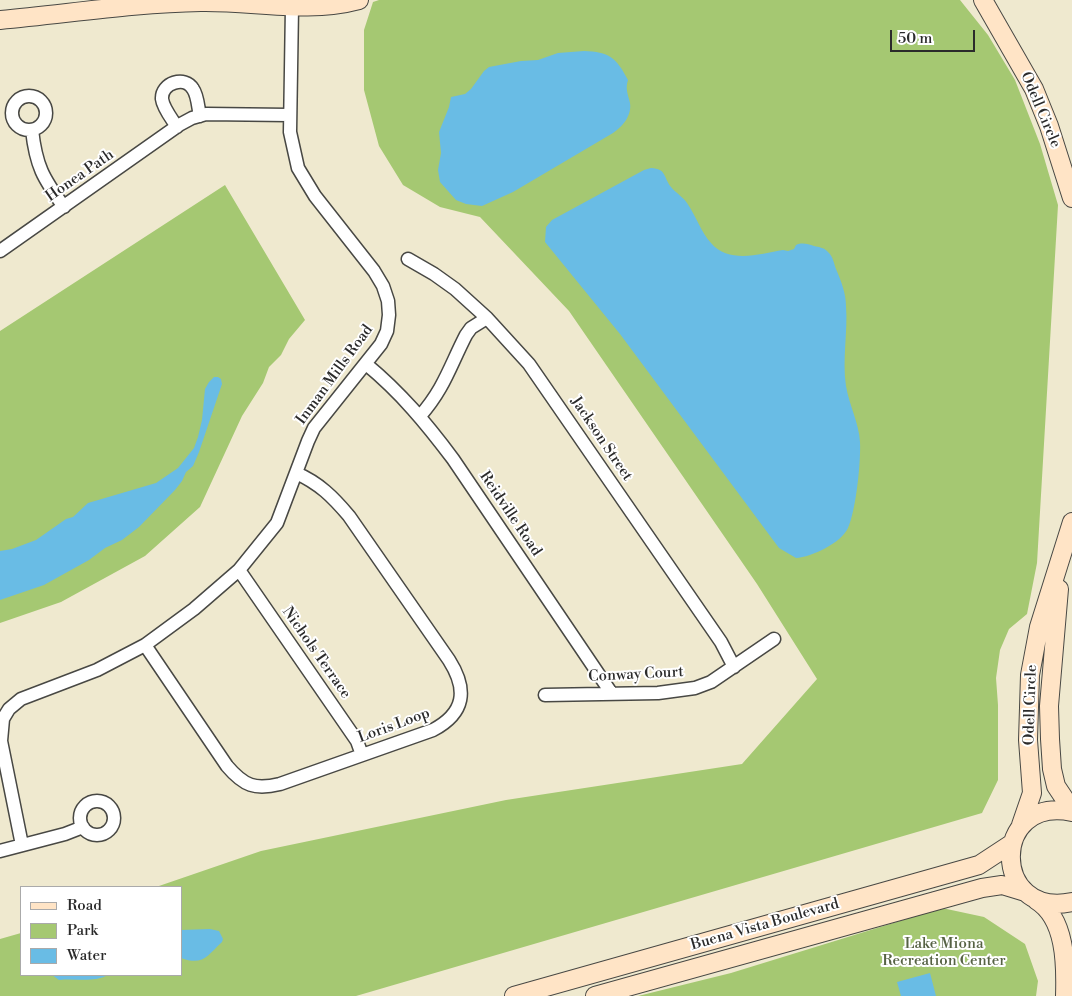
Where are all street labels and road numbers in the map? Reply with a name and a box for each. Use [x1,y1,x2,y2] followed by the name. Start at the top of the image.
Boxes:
[1016,69,1064,151] street label: Odell Circle
[42,146,118,206] street label: Honea Path
[293,322,377,428] street label: Inman Mills Road
[566,393,636,485] street label: Jackson Street
[475,468,545,560] street label: Reidville Road
[278,604,354,702] street label: Nichols Terrace
[588,664,684,686] street label: Conway Court
[1021,664,1041,746] street label: Odell Circle
[356,705,432,747] street label: Loris Loop
[689,895,841,955] street label: Buena Vista Boulevard

